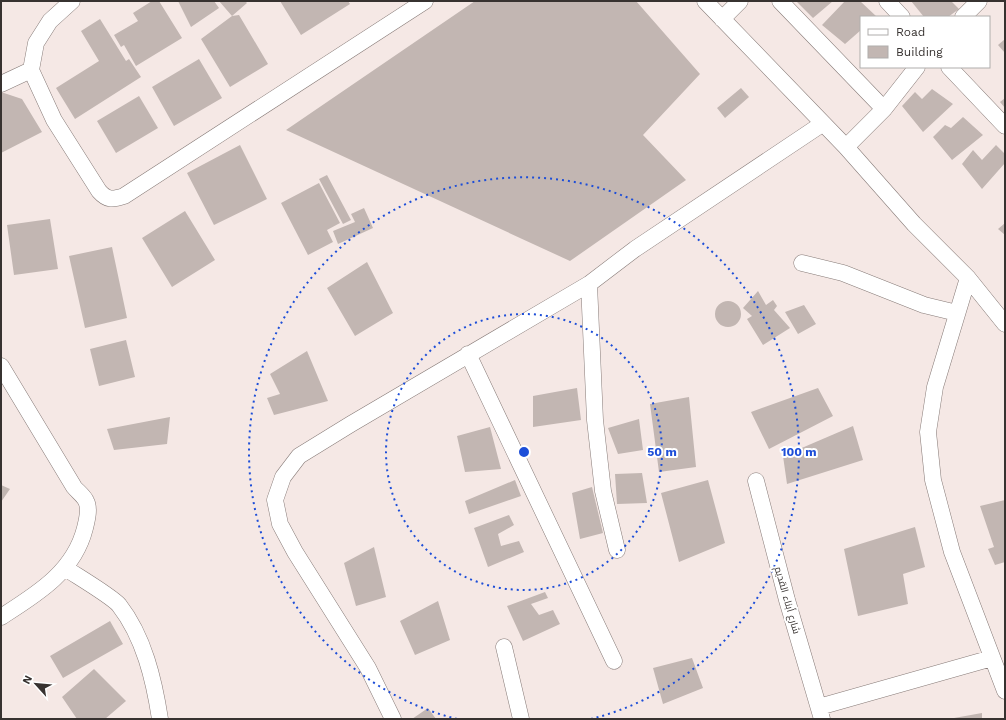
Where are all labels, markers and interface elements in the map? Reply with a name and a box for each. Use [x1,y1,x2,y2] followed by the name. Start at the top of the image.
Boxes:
[860,16,990,68] legend
[896,25,925,39] text: Road
[896,45,943,59] text: Building
[517,445,531,459] centre of rings
[647,445,677,459] text: 50 m
[781,445,817,459] text: 100 m
[771,565,803,636] street label: شارع أبناء القديم
[16,664,56,704] north arrow
[20,673,35,686] text: N

